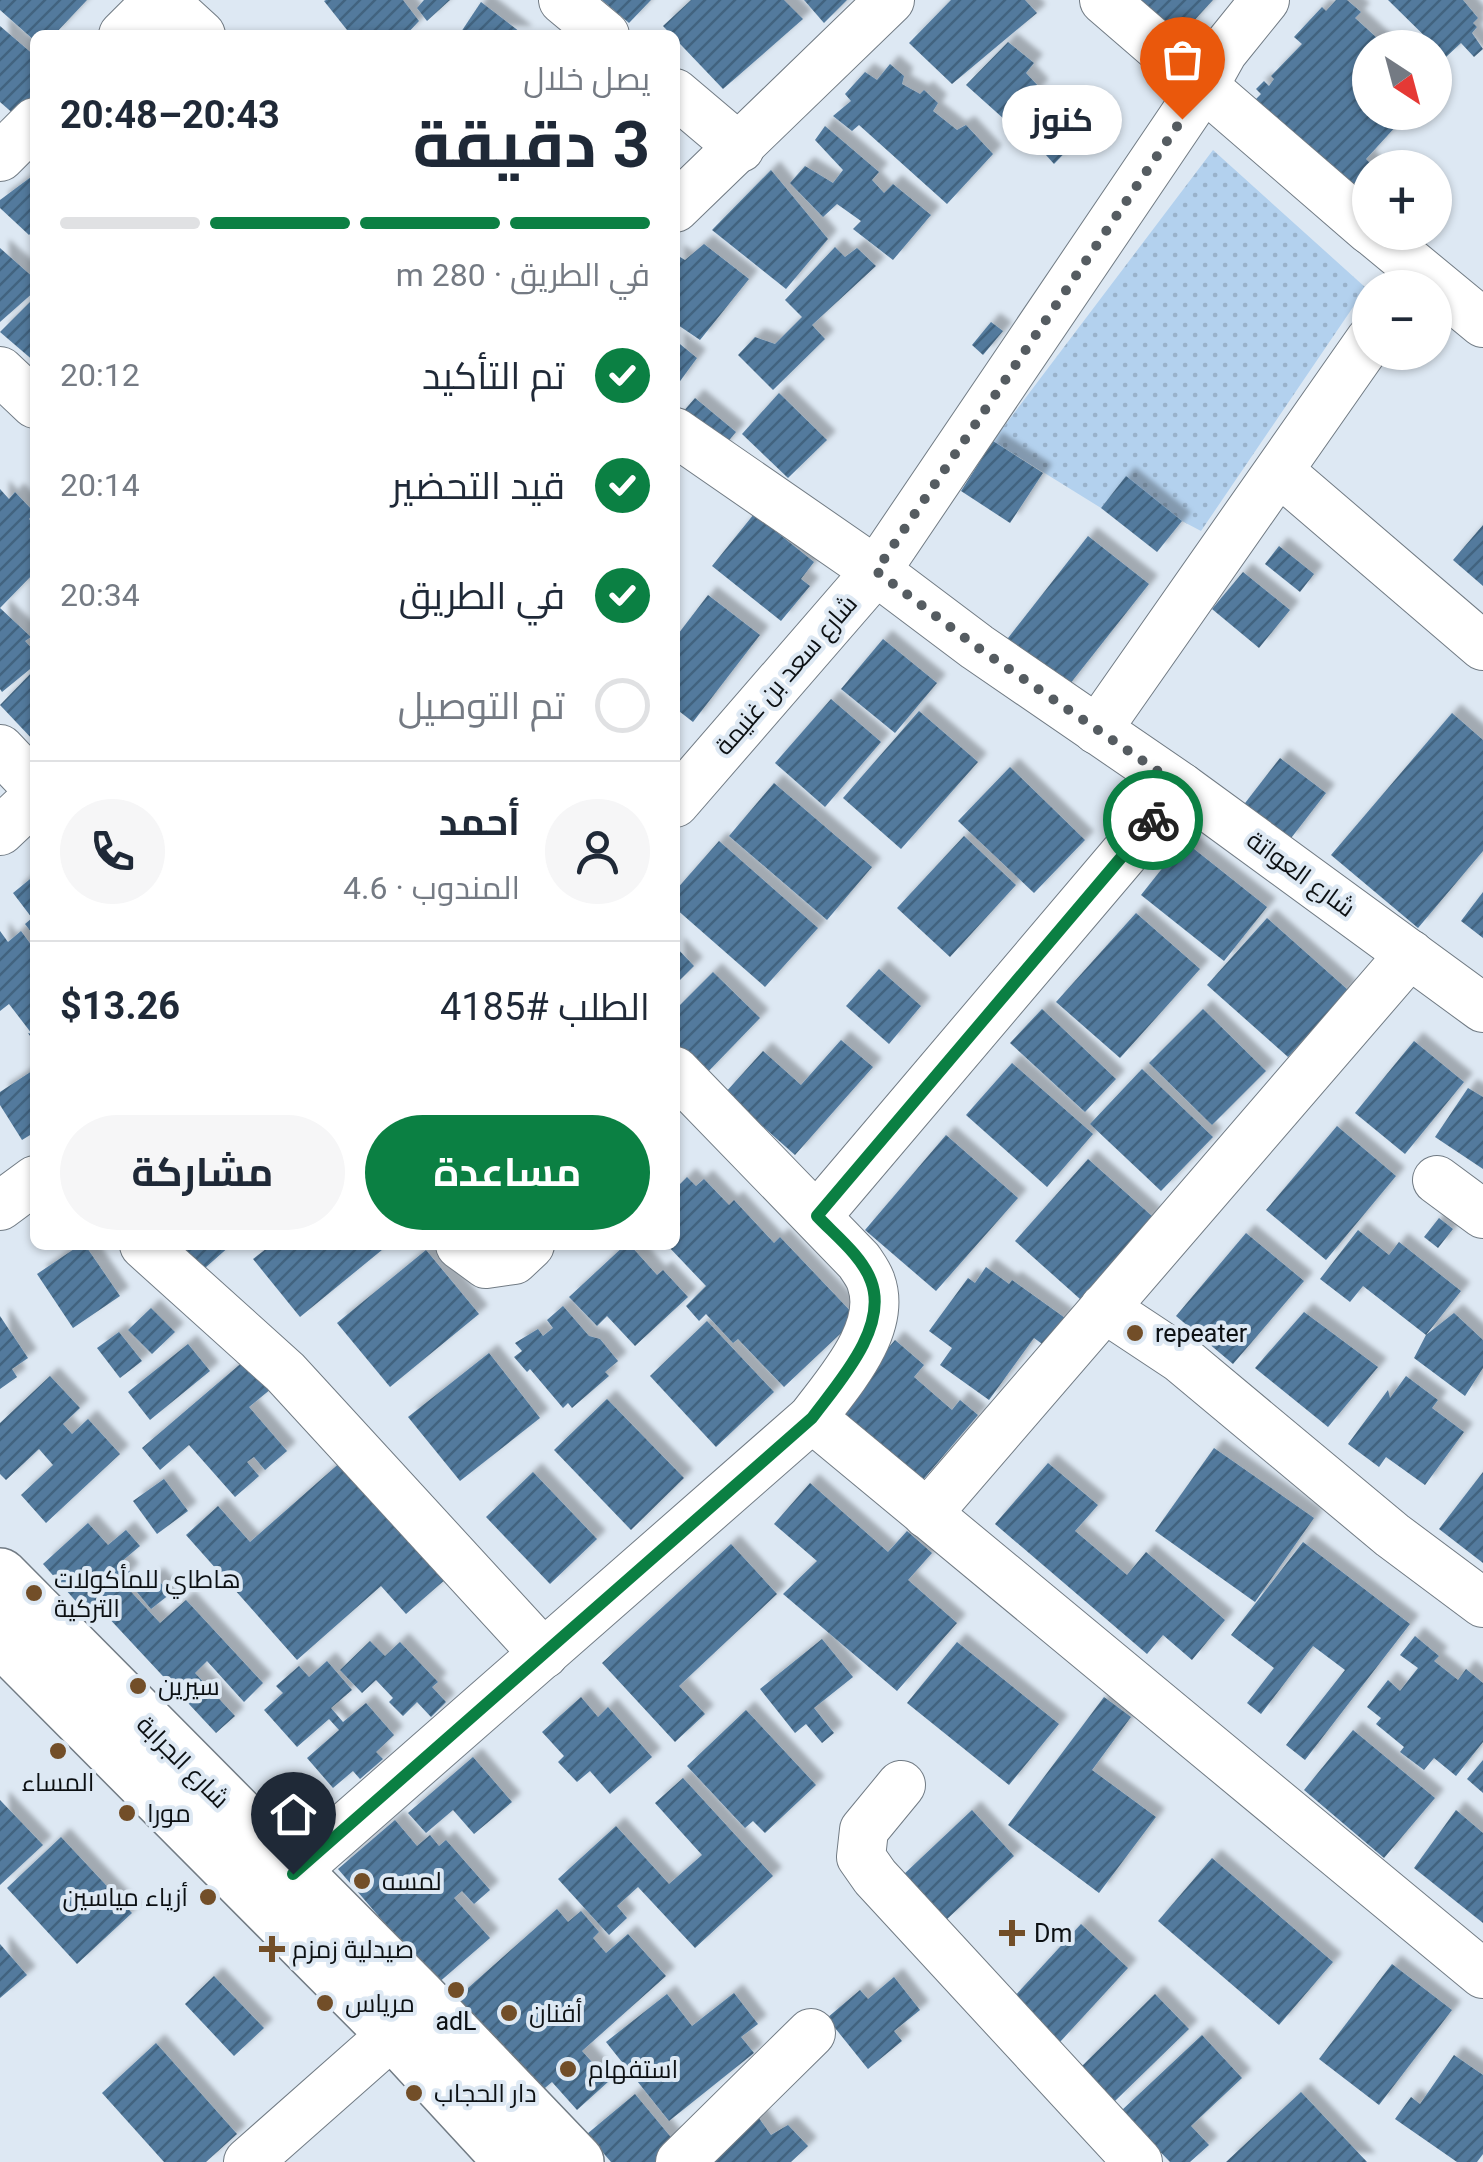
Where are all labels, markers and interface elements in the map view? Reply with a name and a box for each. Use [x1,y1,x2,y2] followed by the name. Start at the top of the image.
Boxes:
[1140,17,1225,120] pin
[1352,30,1452,130] north arrow
[1352,30,1452,370] map controls
[1155,32,1210,87] icon: bag
[523,60,650,98] text: يصل خلال
[1002,84,1122,154] callout: كنوز
[60,93,280,137] text: 20:43–20:48
[1031,101,1093,139] text: كنوز
[413,107,650,183] text: 3 دقيقة
[1352,150,1452,250] button: +
[396,256,650,294] text: في الطريق · 280 m
[1352,270,1452,370] button: −
[595,348,650,403] icon: check
[422,354,565,398] text: تم التأكيد
[60,356,140,394] text: 20:12
[595,458,650,513] icon: check
[391,464,565,508] text: قيد التحضير
[60,466,140,504] text: 20:14
[595,568,650,623] icon: check
[399,574,565,618] text: في الطريق
[60,576,140,614] text: 20:34
[709,589,865,762] street label: شارع سعد بن غنيمة
[398,684,565,728] text: تم التوصيل
[1103,770,1203,870] courier
[1126,793,1181,848] icon: bike
[60,799,165,904] button: phone
[545,799,650,904] button: person
[439,800,520,844] text: أحمد
[1240,825,1361,925] street label: شارع العواتة
[343,869,520,907] text: المندوب · 4.6
[60,984,180,1028] text: $13.26
[440,985,650,1029] text: الطلب #4185
[60,1115,345,1230] button: مشاركة
[365,1115,650,1230] button: مساعدة
[1155,1319,1248,1348] place label: repeater
[1124,1322,1146,1344] marker: repeater
[54,1563,241,1623] place label: هاطاي للمأكولات التركية
[23,1582,45,1604] marker: هاطاي للمأكولات التركية
[158,1672,220,1701] place label: سيرين
[127,1675,149,1697] marker: سيرين
[129,1710,235,1816] street label: شارع الجرابة
[47,1740,69,1762] marker: المساء
[22,1768,94,1797] place label: المساء
[251,1772,336,1875] pin
[266,1787,321,1842] icon: home
[147,1799,191,1828] place label: مورا
[116,1802,138,1824] marker: مورا
[382,1867,442,1896] place label: لمسه
[351,1870,373,1892] marker: لمسه
[63,1881,188,1912] place label: أزياء مياسين
[197,1886,219,1908] marker: أزياء مياسين
[1034,1919,1072,1948] place label: Dm
[999,1920,1025,1946] marker: Dm
[292,1935,414,1967] place label: صيدلية زمزم
[261,1938,283,1960] marker: صيدلية زمزم
[445,1979,467,2001] marker: adL
[345,1989,415,2018] place label: مرياس
[314,1992,336,2014] marker: مرياس
[529,1997,582,2028] place label: أفنان
[498,2002,520,2024] marker: أفنان
[435,2007,477,2036] place label: adL
[588,2055,678,2087] place label: استفهام
[557,2058,579,2080] marker: استفهام
[434,2079,536,2108] place label: دار الحجاب
[403,2082,425,2104] marker: دار الحجاب

